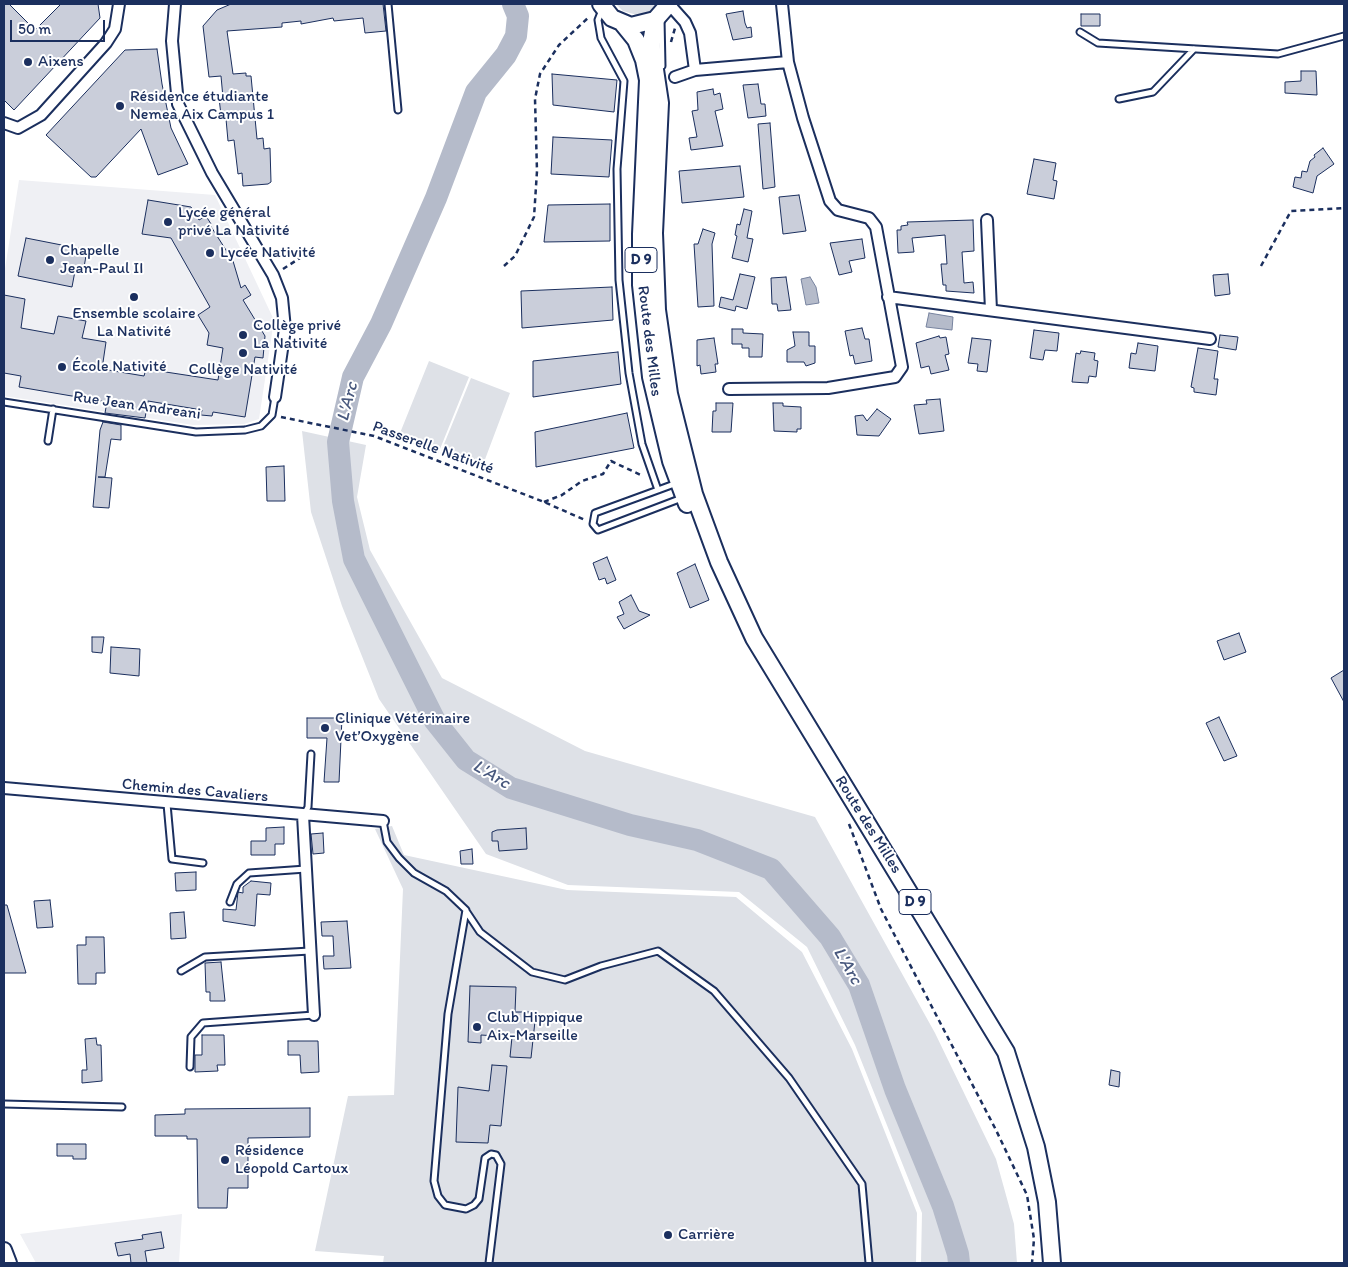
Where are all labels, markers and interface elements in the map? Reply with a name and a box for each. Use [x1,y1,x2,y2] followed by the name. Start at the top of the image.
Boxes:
[12,10,108,42] scale bar
[18,20,51,38] text: 50 m
[38,52,84,72] place label: Aixens
[22,56,34,68] marker: Aixens
[130,87,274,125] place label: Résidence étudiante Nemea Aix Campus 1
[114,100,126,112] marker: Résidence étudiante Nemea Aix Campus 1
[178,203,290,241] place label: Lycée général privé La Nativité
[162,216,174,228] marker: Lycée général privé La Nativité
[60,241,143,279] place label: Chapelle Jean-Paul II
[220,243,316,263] place label: Lycée Nativité
[204,247,216,259] marker: Lycée Nativité
[625,248,657,272] road number: D 9
[44,254,56,266] marker: Chapelle Jean-Paul II
[633,285,665,397] street label: Route des Milles
[128,291,140,303] marker: Ensemble scolaire La Nativité
[72,304,196,342] place label: Ensemble scolaire La Nativité
[253,316,341,354] place label: Collège privé La Nativité
[237,329,249,341] marker: Collège privé La Nativité
[237,347,249,359] marker: Collège Nativité
[72,357,167,377] place label: École Nativité
[189,360,297,380] place label: Collège Nativité
[56,361,68,373] marker: École Nativité
[333,380,363,424] water label: L'Arc
[72,388,202,424] street label: Rue Jean Andreani
[370,417,496,479] street label: Passerelle Nativité
[335,709,470,747] place label: Clinique Vétérinaire Vet’Oxygène
[319,722,331,734] marker: Clinique Vétérinaire Vet’Oxygène
[469,756,513,794] water label: L'Arc
[830,773,906,877] street label: Route des Milles
[121,775,269,807] street label: Chemin des Cavaliers
[899,890,931,914] road number: D 9
[828,944,866,988] water label: L'Arc
[487,1008,583,1046] place label: Club Hippique Aix-Marseille
[471,1021,483,1033] marker: Club Hippique Aix-Marseille
[235,1141,348,1179] place label: Résidence Léopold Cartoux
[219,1154,231,1166] marker: Résidence Léopold Cartoux
[678,1225,735,1245] place label: Carrière
[662,1229,674,1241] marker: Carrière

